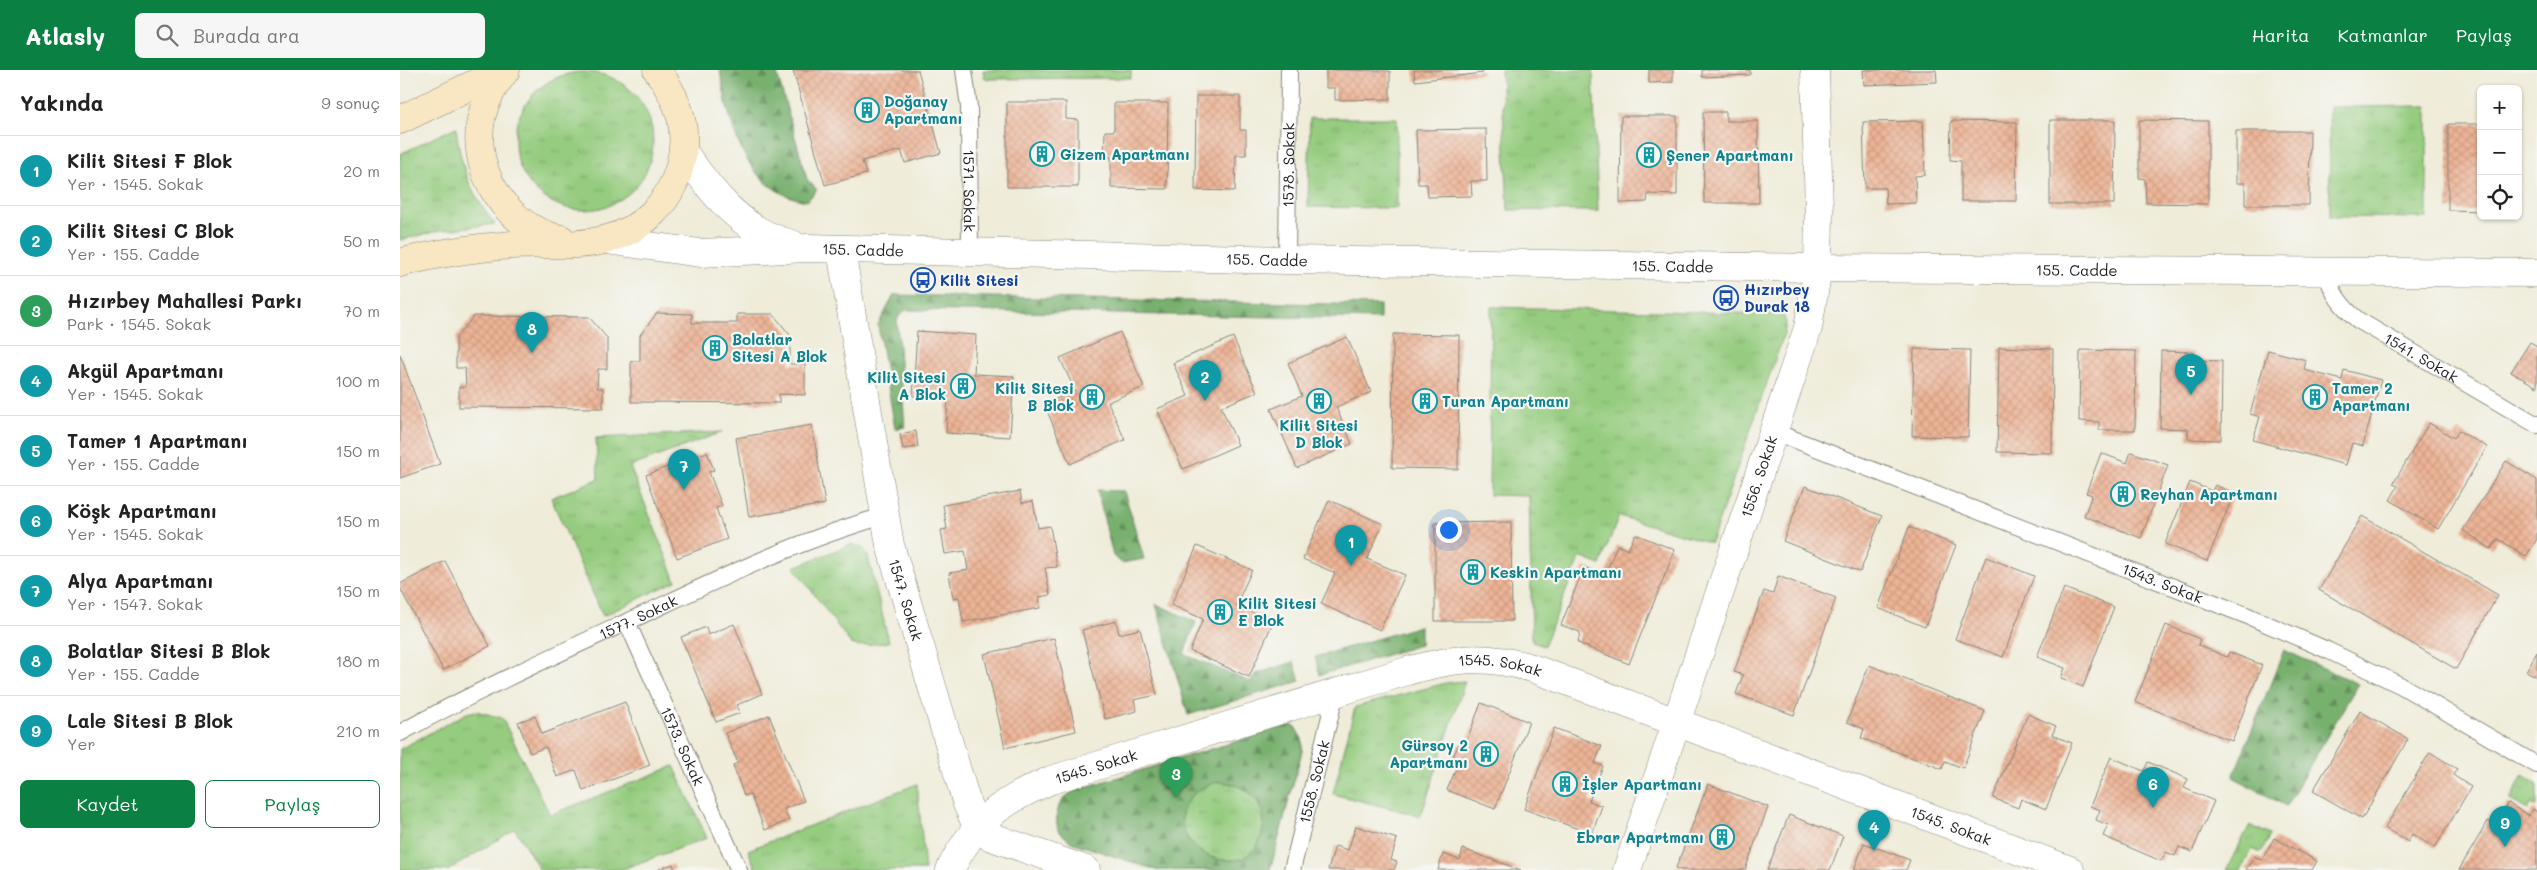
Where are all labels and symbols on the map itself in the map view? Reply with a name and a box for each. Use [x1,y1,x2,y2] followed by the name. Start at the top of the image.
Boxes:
[884,91,963,128] place label: Doğanay Apartmanı
[854,97,880,123] building icon: Doğanay Apartmanı
[1278,122,1298,208] street label: 1578. Sokak
[1029,141,1055,167] building icon: Gizem Apartmanı
[1636,142,1662,168] building icon: Şener Apartmanı
[1060,144,1190,164] place label: Gizem Apartmanı
[1666,145,1794,165] place label: Şener Apartmanı
[959,149,980,232] street label: 1571. Sokak
[822,238,904,260] street label: 155. Cadde
[1226,248,1308,270] street label: 155. Cadde
[1632,255,1714,276] street label: 155. Cadde
[2036,260,2118,280] street label: 155. Cadde
[910,267,936,293] bus stop icon: Kilit Sitesi
[940,270,1019,290] place label: Kilit Sitesi
[1744,279,1810,316] place label: Hızırbey Durak 18
[1713,285,1739,311] bus stop icon: Hızırbey Durak 18
[516,312,548,353] pin: 8
[2381,328,2462,387] street label: 1541. Sokak
[732,329,827,366] place label: Bolatlar Sitesi A Blok
[702,335,728,361] building icon: Bolatlar Sitesi A Blok
[2175,354,2207,395] pin: 5
[1189,360,1221,401] pin: 2
[867,367,946,404] place label: Kilit Sitesi A Blok
[950,373,976,399] building icon: Kilit Sitesi A Blok
[995,378,1074,415] place label: Kilit Sitesi B Blok
[2332,378,2411,415] place label: Tamer 2 Apartmanı
[1079,384,1105,410] building icon: Kilit Sitesi B Blok
[2302,384,2328,410] building icon: Tamer 2 Apartmanı
[1306,388,1332,414] building icon: Kilit Sitesi D Blok
[1412,388,1438,414] building icon: Turan Apartmanı
[1442,391,1569,411] place label: Turan Apartmanı
[1280,415,1358,452] place label: Kilit Sitesi D Blok
[1735,433,1781,520] street label: 1556. Sokak
[668,449,700,490] pin: 7
[2110,481,2136,507] building icon: Reyhan Apartmanı
[2140,484,2278,504] place label: Reyhan Apartmanı
[1436,517,1462,543] your location
[1335,525,1367,566] pin: 1
[885,556,928,643] street label: 1547. Sokak
[2119,558,2206,608] street label: 1543. Sokak
[1460,559,1486,585] building icon: Keskin Apartmanı
[1490,562,1622,582] place label: Keskin Apartmanı
[596,590,680,644] street label: 1577. Sokak
[1238,593,1317,630] place label: Kilit Sitesi E Blok
[1207,599,1233,625] building icon: Kilit Sitesi E Blok
[1457,649,1545,681] street label: 1545. Sokak
[656,703,709,789] street label: 1573. Sokak
[1389,735,1468,772] place label: Gürsoy 2 Apartmanı
[1294,738,1334,825] street label: 1558. Sokak
[1473,741,1499,767] building icon: Gürsoy 2 Apartmanı
[1052,744,1140,788] street label: 1545. Sokak
[1160,757,1192,798] pin: 3
[2137,767,2169,808] pin: 6
[1552,771,1578,797] building icon: İşler Apartmanı
[1582,774,1702,795] place label: İşler Apartmanı
[1908,801,1994,850] street label: 1545. Sokak
[2489,806,2521,847] pin: 9
[1858,810,1890,851] pin: 4
[1709,824,1735,850] building icon: Ebrar Apartmanı
[1576,827,1704,847] place label: Ebrar Apartmanı

